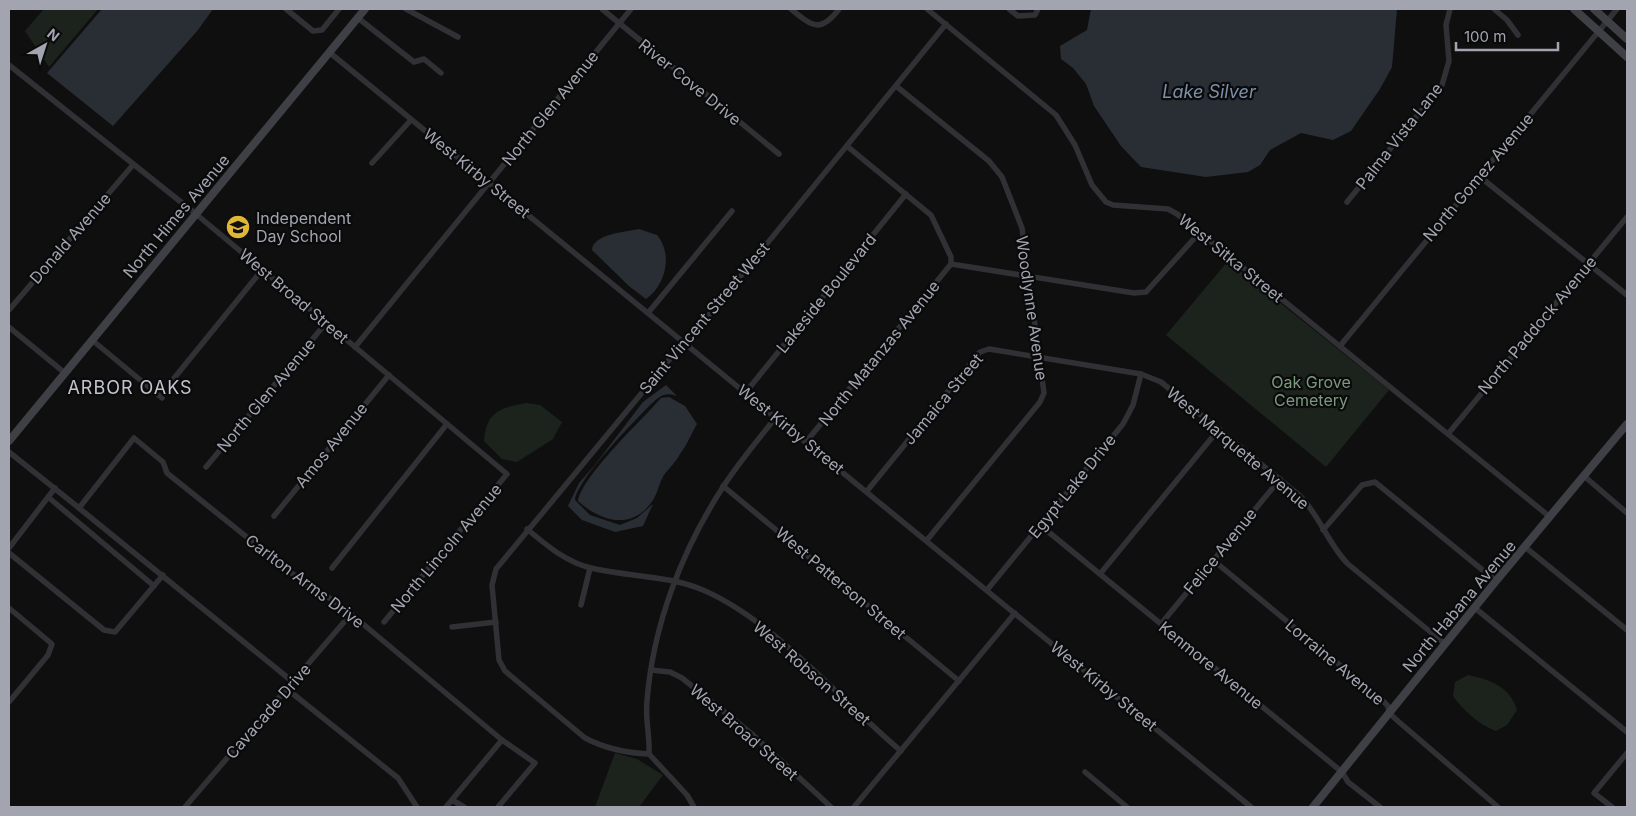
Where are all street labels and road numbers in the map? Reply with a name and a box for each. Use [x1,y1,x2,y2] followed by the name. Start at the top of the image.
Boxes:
[635,35,745,129] street label: River Cove Drive
[497,46,603,170] street label: North Glen Avenue
[1351,79,1447,193] street label: Palma Vista Lane
[1418,109,1538,245] street label: North Gomez Avenue
[420,124,534,222] street label: West Kirby Street
[118,150,234,282] street label: North Himes Avenue
[25,188,115,288] street label: Donald Avenue
[1174,210,1288,306] street label: West Sitka Street
[772,229,880,357] street label: Lakeside Boulevard
[1012,234,1052,382] street label: Woodlynne Avenue
[635,238,773,398] street label: Saint Vincent Street West
[235,244,353,348] street label: West Broad Street
[1473,252,1601,398] street label: North Paddock Avenue
[814,276,944,430] street label: North Matanzas Avenue
[213,334,319,456] street label: North Glen Avenue
[899,349,987,449] street label: Jamaica Street
[734,380,848,478] street label: West Kirby Street
[1163,382,1313,514] street label: West Marquette Avenue
[291,398,371,492] street label: Amos Avenue
[1024,430,1120,542] street label: Egypt Lake Drive
[386,479,506,617] street label: North Lincoln Avenue
[1179,504,1261,598] street label: Felice Avenue
[772,523,910,643] street label: West Patterson Street
[242,530,368,632] street label: Carlton Arms Drive
[1398,536,1520,676] street label: North Habana Avenue
[1281,615,1389,709] street label: Lorraine Avenue
[749,617,875,729] street label: West Robson Street
[1155,617,1267,713] street label: Kenmore Avenue
[1047,637,1161,735] street label: West Kirby Street
[221,659,315,763] street label: Cavacade Drive
[686,680,802,784] street label: West Broad Street

